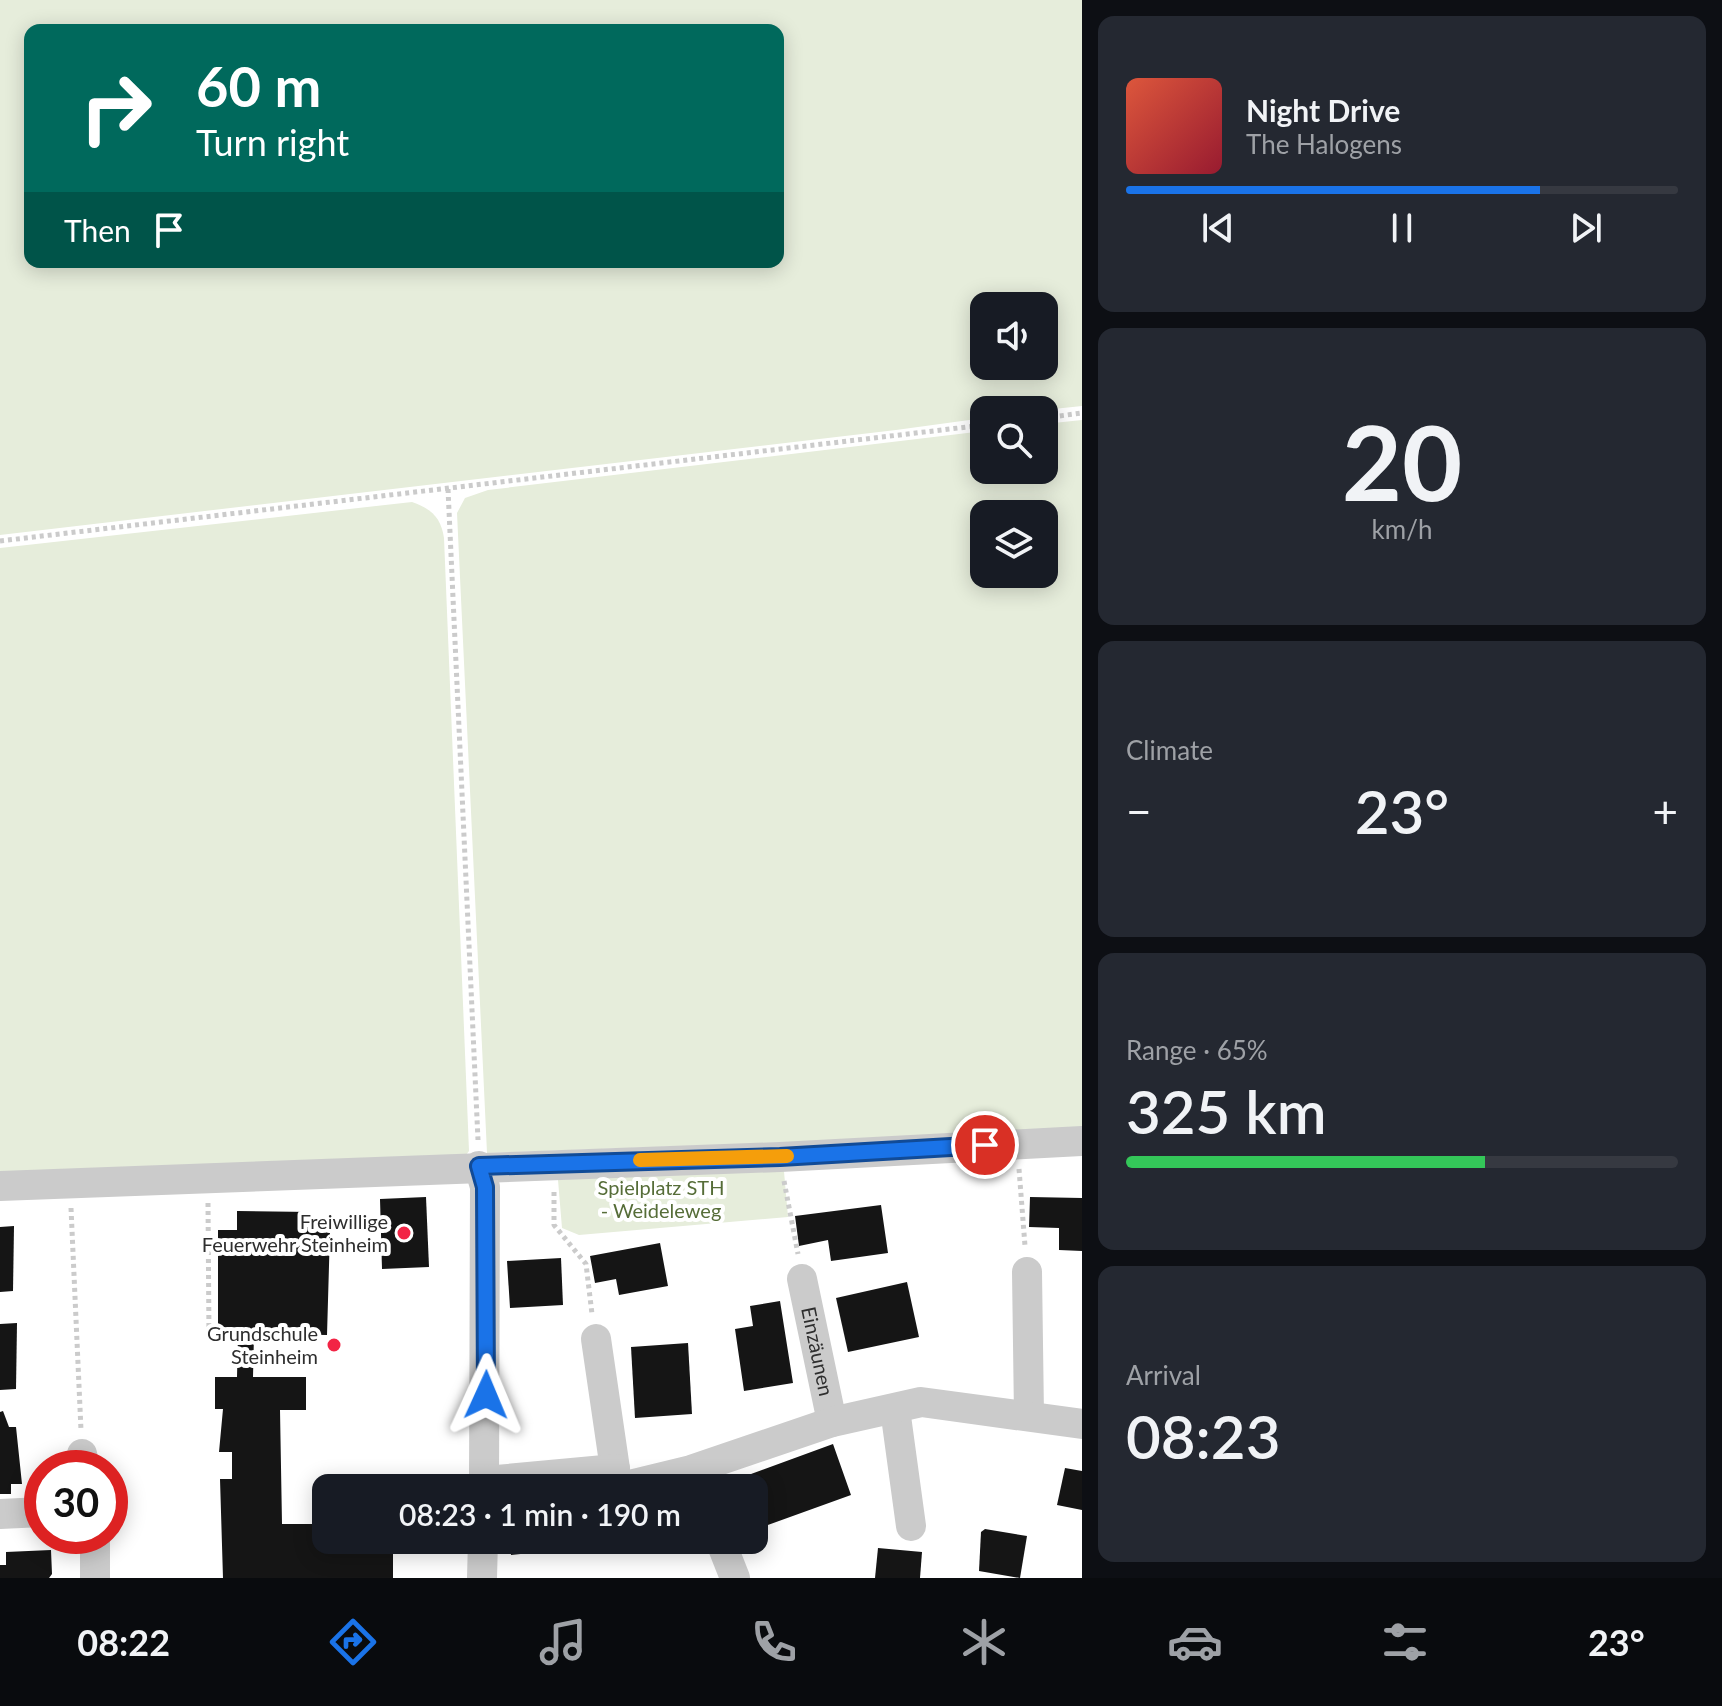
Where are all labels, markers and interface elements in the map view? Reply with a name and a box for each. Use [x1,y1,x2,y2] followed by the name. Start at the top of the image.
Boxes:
[196,52,321,119] text: 60 m
[64,56,168,160] icon: right
[1246,92,1400,128] text: Night Drive
[196,120,349,164] text: Turn right
[1246,128,1402,160] text: The Halogens
[1196,206,1240,250] icon: previous
[1380,206,1424,250] icon: pause
[1564,206,1608,250] icon: next
[147,208,191,252] icon: arrive
[64,212,131,248] text: Then
[970,292,1058,588] map controls
[970,292,1058,380] button: sound
[970,396,1058,484] button: search
[1342,398,1462,523] text: 20
[970,500,1058,588] button: layers
[1372,513,1432,545] text: km/h
[1126,734,1213,766] text: Climate
[1355,775,1449,847] text: 23°
[1126,785,1152,837] text: −
[1652,785,1678,837] text: +
[1126,1034,1268,1066] text: Range · 65%
[1126,1075,1327,1147] text: 325 km
[951,1111,1019,1179] pin
[963,1123,1007,1167] icon: arrive
[598,1175,724,1222] park label: Spielplatz STH - Weideleweg
[202,1209,388,1256] place label: Freiwillige Feuerwehr Steinheim
[395,1224,413,1242] marker: Freiwillige Feuerwehr Steinheim
[797,1304,839,1398] street label: Einzäunen
[207,1321,318,1368] place label: Grundschule Steinheim
[325,1336,343,1354] marker: Grundschule Steinheim
[444,1353,528,1437] position arrow
[1126,1359,1201,1391] text: Arrival
[1126,1400,1280,1472] text: 08:23
[24,1450,128,1554] speed limit sign: 30
[399,1496,681,1532] text: 08:23 · 1 min · 190 m
[325,1614,381,1670] icon: directions
[535,1614,591,1670] icon: music
[746,1614,802,1670] icon: phone
[956,1614,1012,1670] icon: climate
[1167,1614,1223,1670] icon: car
[1377,1614,1433,1670] icon: filters
[77,1620,170,1664] text: 08:22
[1588,1620,1645,1664] text: 23°

